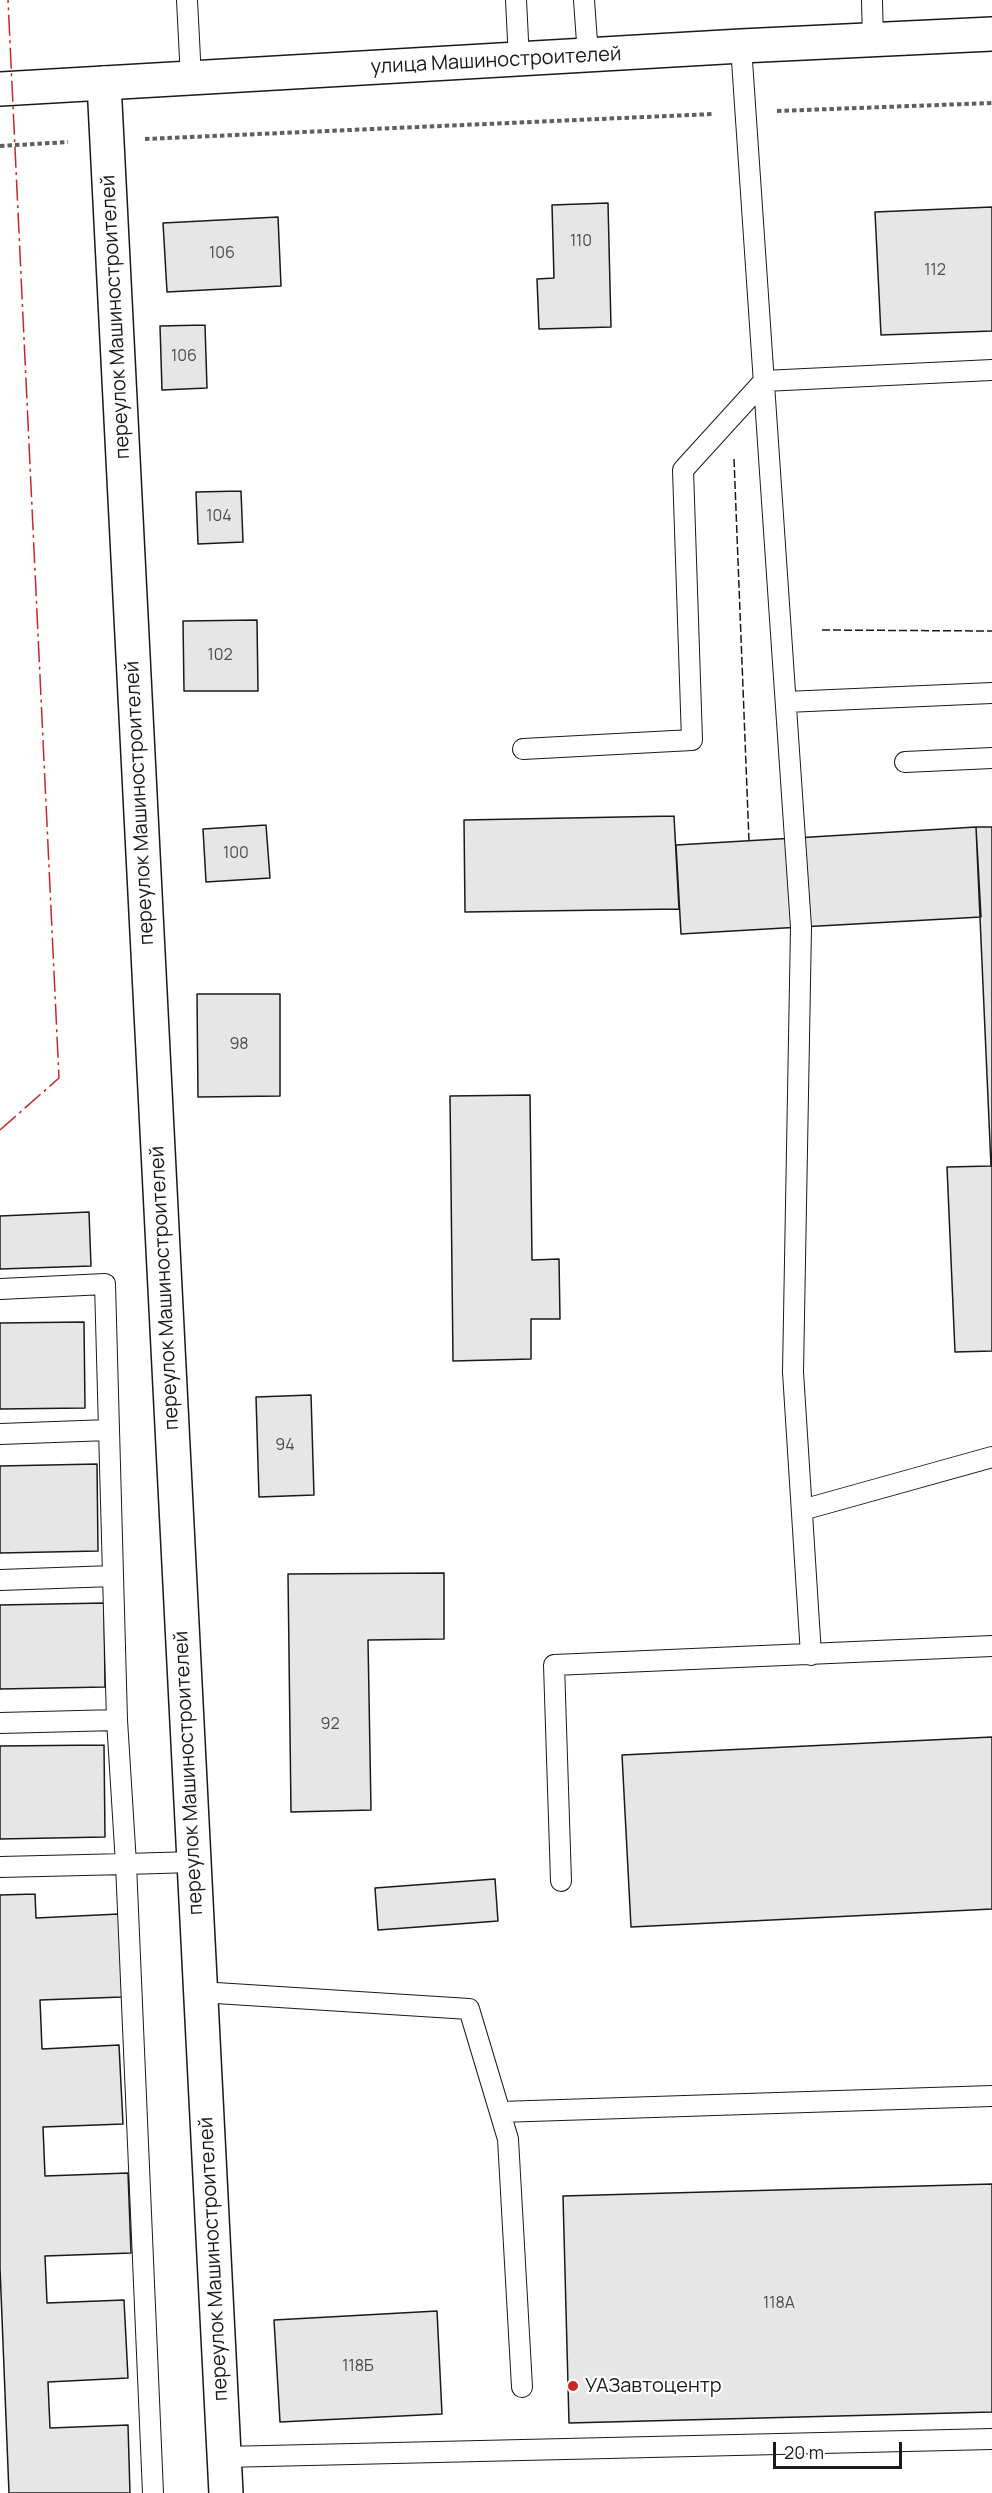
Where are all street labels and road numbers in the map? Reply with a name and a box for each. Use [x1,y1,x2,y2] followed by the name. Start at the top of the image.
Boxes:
[370,42,622,80] street label: улица Машиностроителей
[97,174,135,460] street label: переулок Машиностроителей
[121,660,159,946] street label: переулок Машиностроителей
[146,1145,184,1431] street label: переулок Машиностроителей
[170,1630,208,1916] street label: переулок Машиностроителей
[195,2116,233,2402] street label: переулок Машиностроителей

